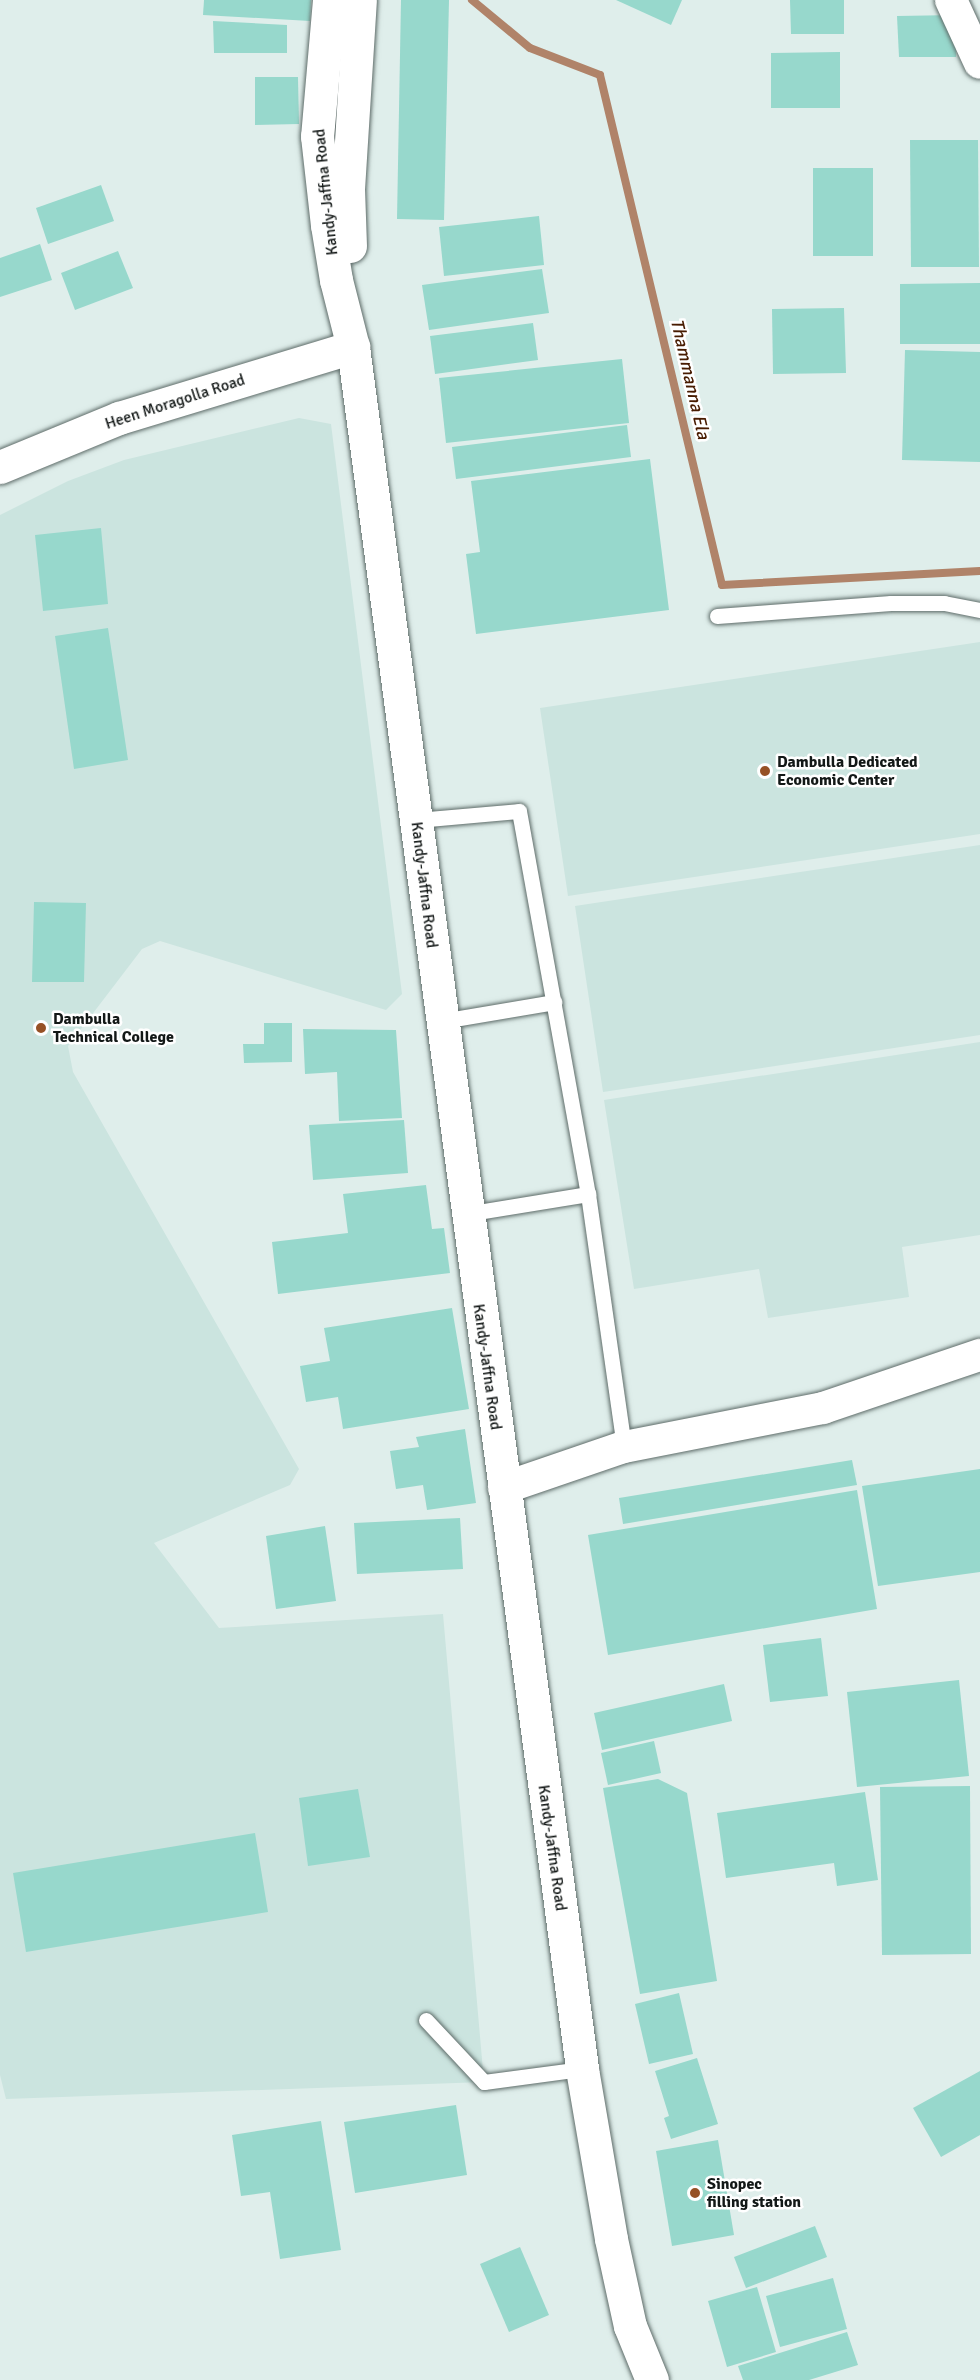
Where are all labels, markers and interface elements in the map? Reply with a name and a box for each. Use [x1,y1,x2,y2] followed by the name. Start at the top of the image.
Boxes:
[310,128,342,256] street label: Kandy-Jaffna Road
[666,317,714,441] water label: Thammanna Ela
[103,370,247,434] street label: Heen Moragolla Road
[777,752,918,790] place label: Dambulla Dedicated Economic Center
[758,764,772,778] marker: Dambulla Dedicated Economic Center
[407,821,441,949] street label: Kandy-Jaffna Road
[53,1009,174,1047] place label: Dambulla Technical College
[34,1021,48,1035] marker: Dambulla Technical College
[469,1303,505,1431] street label: Kandy-Jaffna Road
[534,1784,570,1912] street label: Kandy-Jaffna Road
[707,2174,801,2212] place label: Sinopec filling station
[688,2186,702,2200] marker: Sinopec filling station

